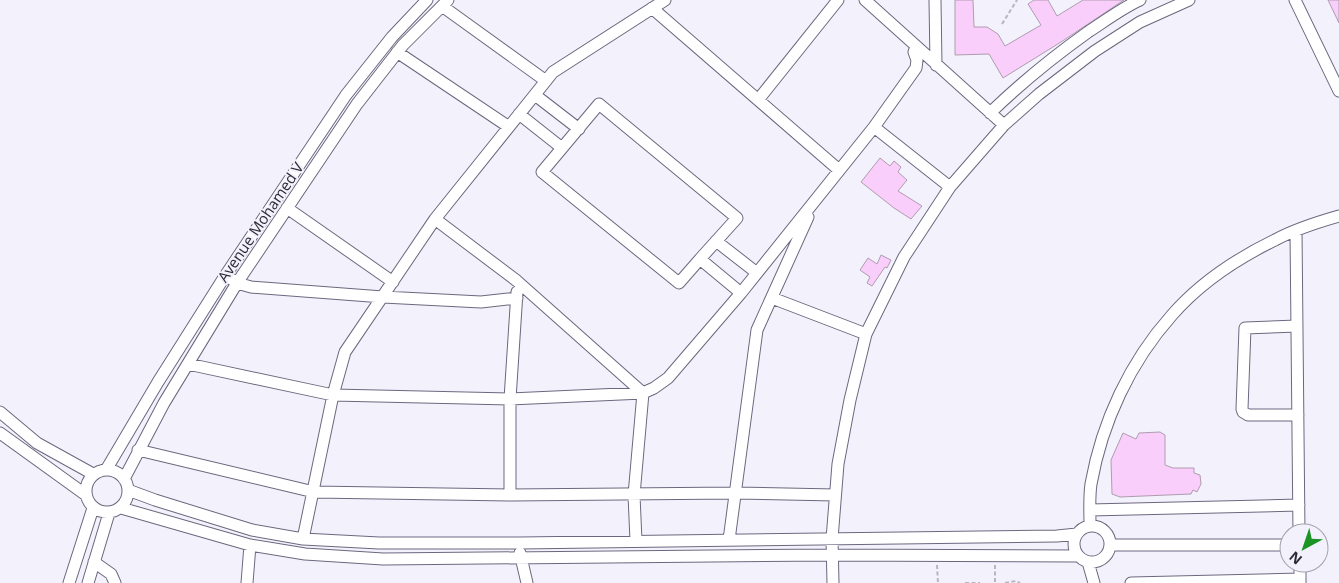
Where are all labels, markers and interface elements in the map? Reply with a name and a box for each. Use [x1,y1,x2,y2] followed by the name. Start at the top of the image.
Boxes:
[212,158,308,286] street label: Avenue Mohamed V
[1279,523,1329,573] north arrow
[1285,547,1306,569] text: N

